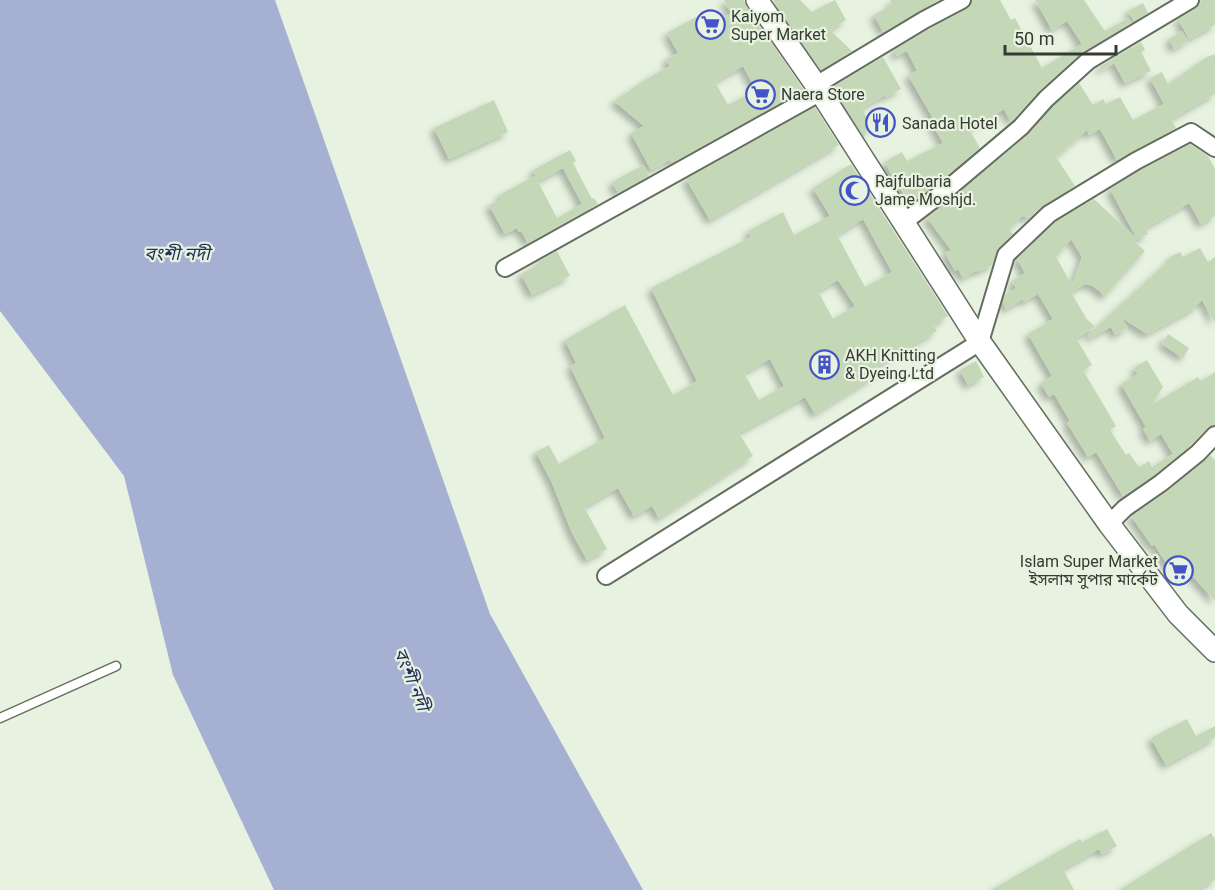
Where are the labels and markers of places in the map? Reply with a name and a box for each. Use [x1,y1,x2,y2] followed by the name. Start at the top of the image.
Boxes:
[731,7,826,44] place label: Kaiyom Super Market
[694,9,726,41] supermarket icon: Kaiyom Super Market
[744,78,776,110] supermarket icon: Naera Store
[781,85,865,104] place label: Naera Store
[865,107,897,139] restaurant icon: Sanada Hotel
[902,114,998,133] place label: Sanada Hotel
[875,172,976,209] place label: Rajfulbaria Jame Moshjd.
[838,174,870,206] mosque icon: Rajfulbaria Jame Moshjd.
[845,346,936,383] place label: AKH Knitting & Dyeing Ltd
[808,348,840,380] building icon: AKH Knitting & Dyeing Ltd
[1020,552,1158,589] place label: Islam Super Market ইসলাম সুপার মার্কেট
[1163,554,1195,586] supermarket icon: Islam Super Market ইসলাম সুপার মার্কেট

